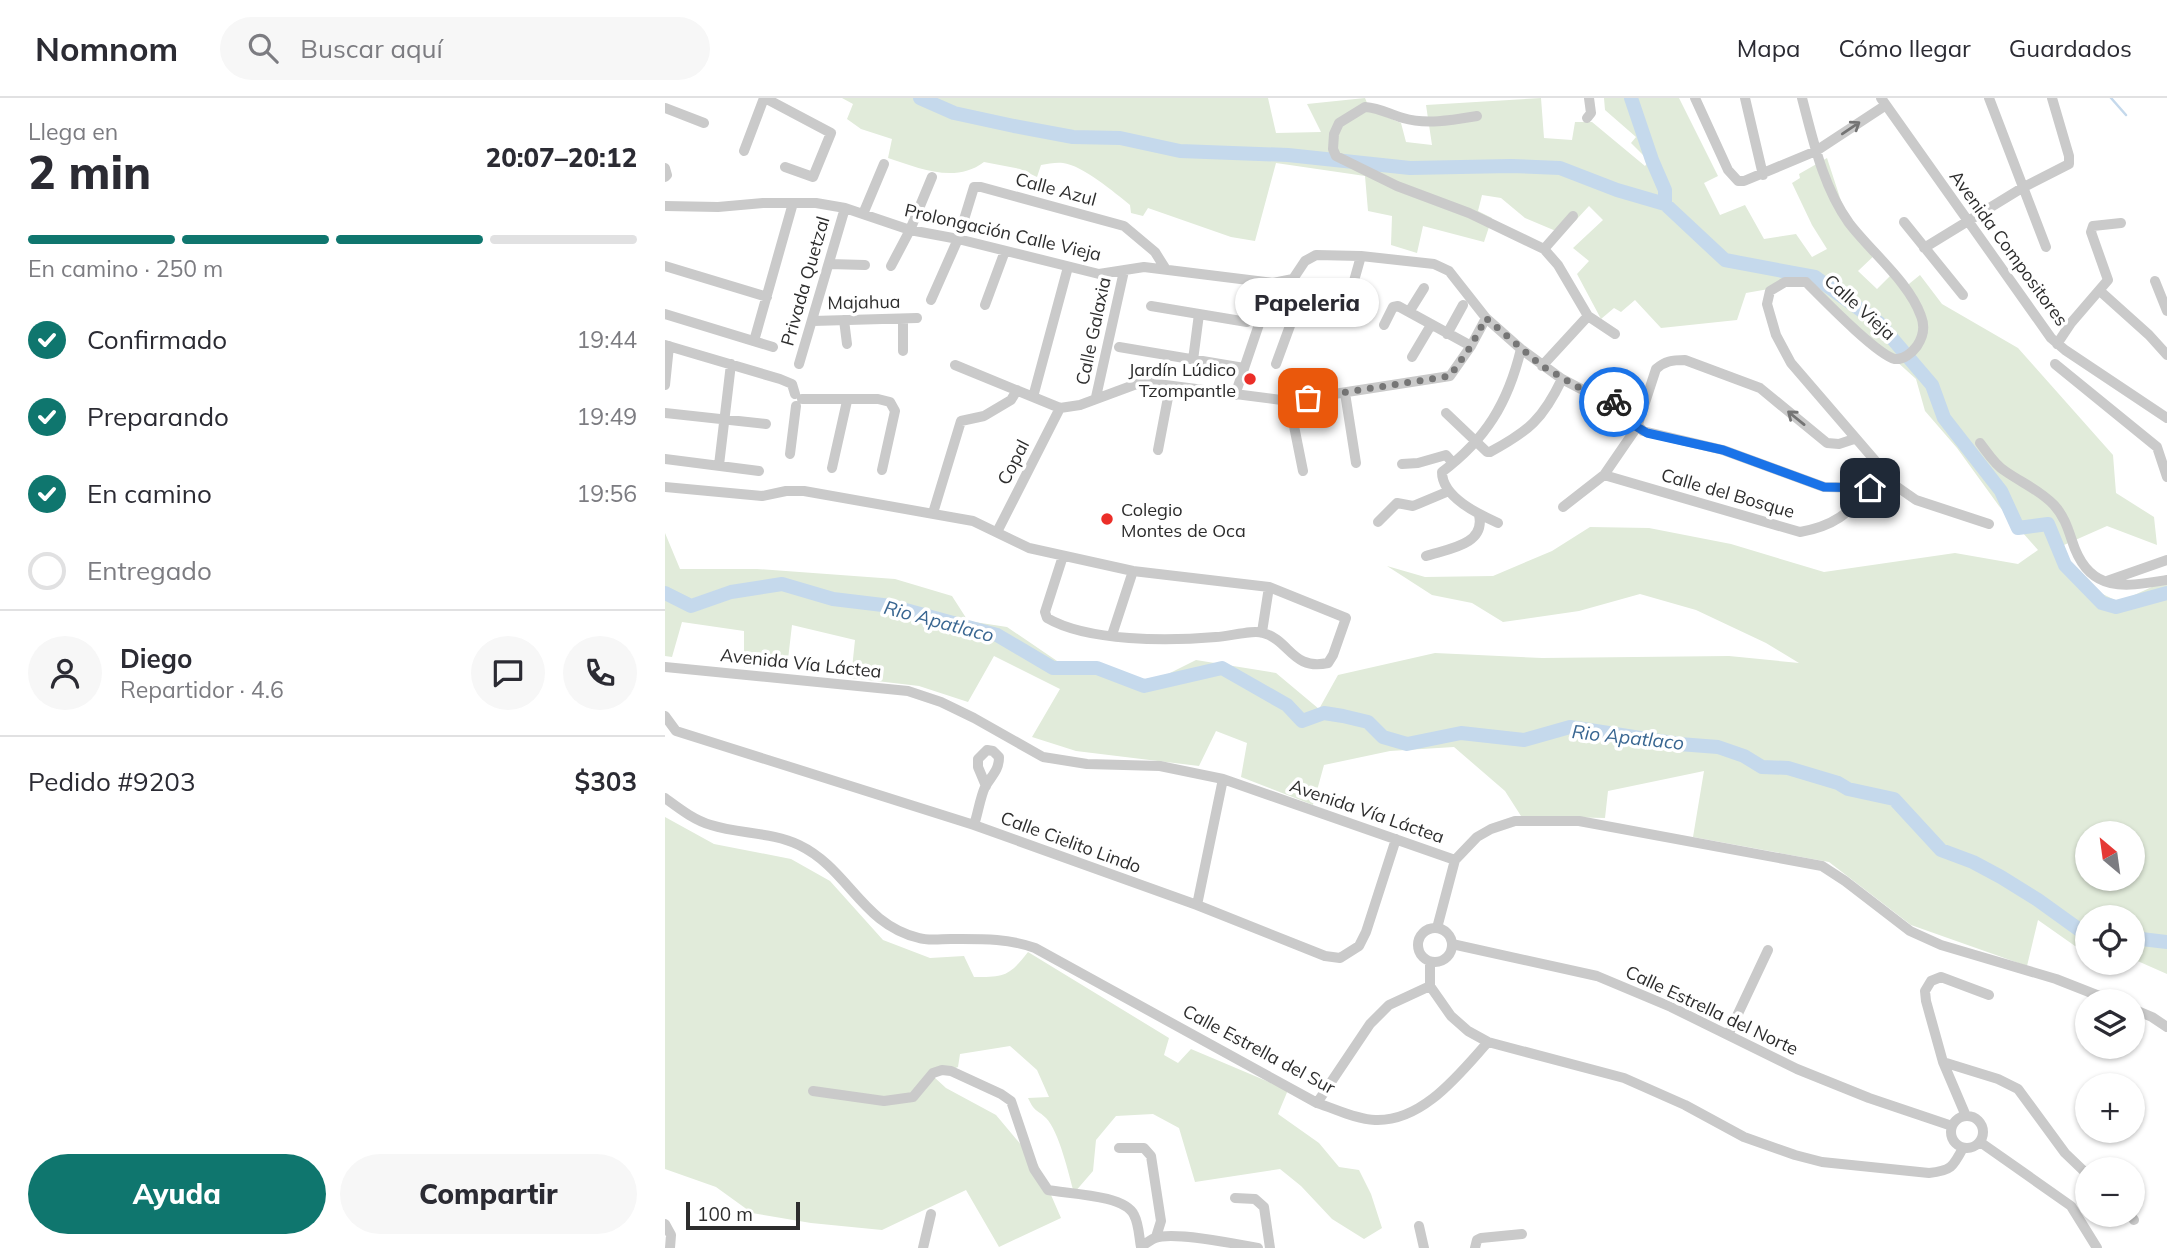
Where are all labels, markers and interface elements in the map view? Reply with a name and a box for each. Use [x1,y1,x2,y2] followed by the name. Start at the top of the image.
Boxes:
[220,17,710,80] search box
[35,28,178,69] text: Nomnom
[244,29,282,67] icon: search
[300,32,443,65] text: Buscar aquí
[1737,33,1800,63] text: Mapa
[1838,33,1971,63] text: Cómo llegar
[2009,33,2132,63] text: Guardados
[28,117,118,146] text: Llega en
[1841,121,1860,135] one-way arrow
[486,141,637,174] text: 20:07–20:12
[28,143,151,201] text: 2 min
[1945,166,2073,330] street label: Avenida Compositores
[1013,167,1099,211] street label: Calle Azul
[902,198,1104,266] street label: Prolongación Calle Vieja
[776,214,834,348] street label: Privada Quetzal
[28,254,223,283] text: En camino · 250 m
[1820,269,1900,345] street label: Calle Vieja
[1070,275,1116,387] street label: Calle Galaxia
[1236,279,1380,328] callout: Papeleria
[1254,288,1360,317] text: Papeleria
[827,290,901,314] street label: Majahua
[28,321,66,359] icon: check
[87,323,227,356] text: Confirmado
[577,325,637,354] text: 19:44
[1128,358,1236,402] place label: Jardín Lúdico Tzompantle
[1579,367,1649,437] courier
[1278,368,1338,428] pin
[1242,371,1258,387] marker: Jardín Lúdico Tzompantle
[1289,379,1327,417] icon: bag
[1595,383,1633,421] icon: bike
[28,398,66,436] icon: check
[87,400,229,433] text: Preparando
[577,402,637,431] text: 19:49
[1788,410,1806,425] one-way arrow
[992,435,1034,489] street label: Copal
[1840,458,1900,518] pin
[1659,463,1797,523] street label: Calle del Bosque
[1851,469,1889,507] icon: home
[28,475,66,513] icon: check
[87,477,212,510] text: En camino
[577,479,637,508] text: 19:56
[1121,498,1246,542] place label: Colegio Montes de Oca
[1099,511,1115,527] marker: Colegio Montes de Oca
[87,554,212,587] text: Entregado
[881,595,997,647] water label: Rio Apatlaco
[28,636,102,710] button: person
[471,636,545,710] button: chat
[563,636,637,710] button: phone
[120,642,192,675] text: Diego
[719,643,883,683] street label: Avenida Vía Láctea
[120,675,284,704] text: Repartidor · 4.6
[1571,719,1686,755] water label: Rio Apatlaco
[28,765,196,798] text: Pedido #9203
[575,765,637,798] text: $303
[1287,774,1447,848] street label: Avenida Vía Láctea
[998,806,1144,878] street label: Calle Cielito Lindo
[2075,821,2145,891] north arrow
[2075,821,2145,1227] map controls
[2075,905,2145,975] button: locate
[1622,960,1802,1060] street label: Calle Estrella del Norte
[2075,989,2145,1059] button: layers
[1179,999,1340,1099] street label: Calle Estrella del Sur
[2075,1073,2145,1143] button: +
[28,1154,326,1234] button: Ayuda
[340,1154,637,1234] button: Compartir
[2075,1157,2145,1227] button: −
[686,1199,800,1231] scale bar
[697,1202,753,1226] text: 100 m

